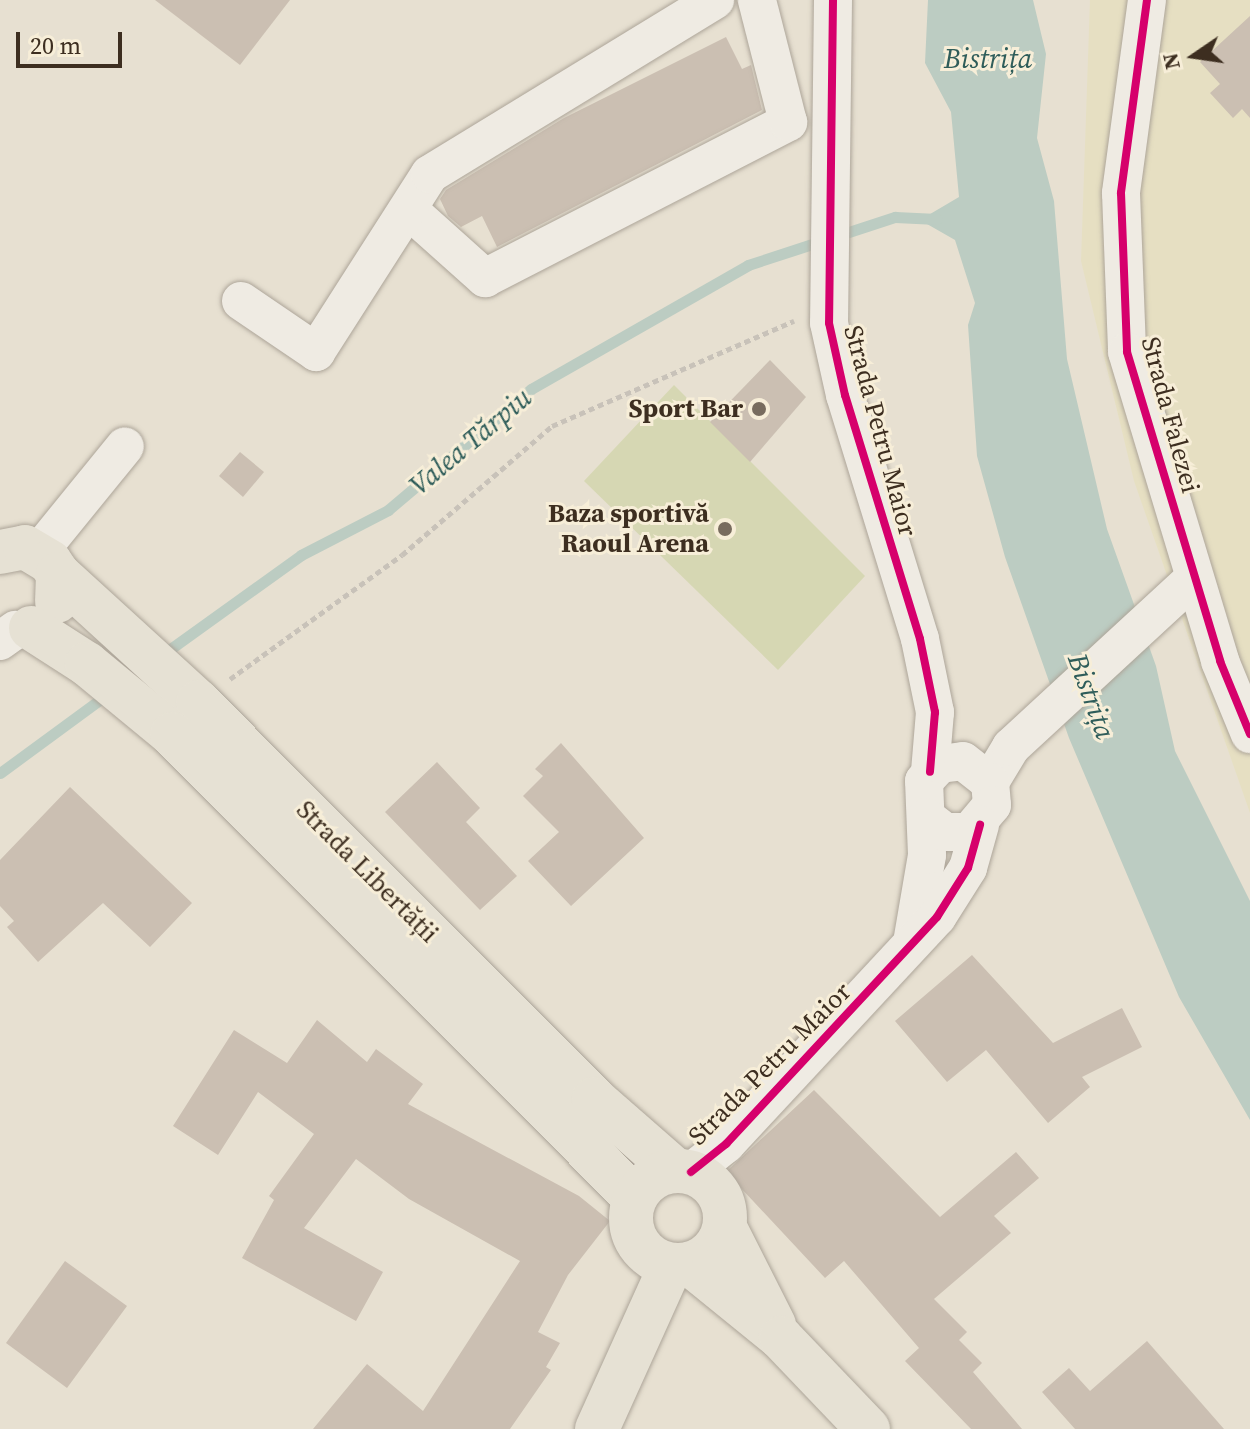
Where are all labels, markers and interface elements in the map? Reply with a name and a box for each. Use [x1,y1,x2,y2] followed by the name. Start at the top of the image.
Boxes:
[20,16,126,66] scale bar
[1154,16,1234,96] north arrow
[30,29,81,62] text: 20 m
[944,41,1032,75] water label: Bistrița
[1154,50,1187,73] text: N
[837,322,923,540] street label: Strada Petru Maior
[1134,334,1206,496] street label: Strada Falezei
[402,380,538,502] water label: Valea Tărpiu
[629,393,743,425] place label: Sport Bar
[750,400,768,418] marker: Sport Bar
[548,498,709,560] place label: Baza sportivă Raoul Arena
[716,520,734,538] marker: Baza sportivă Raoul Arena
[1061,649,1123,743] water label: Bistrița
[290,795,444,949] street label: Strada Libertății
[682,976,858,1152] street label: Strada Petru Maior

